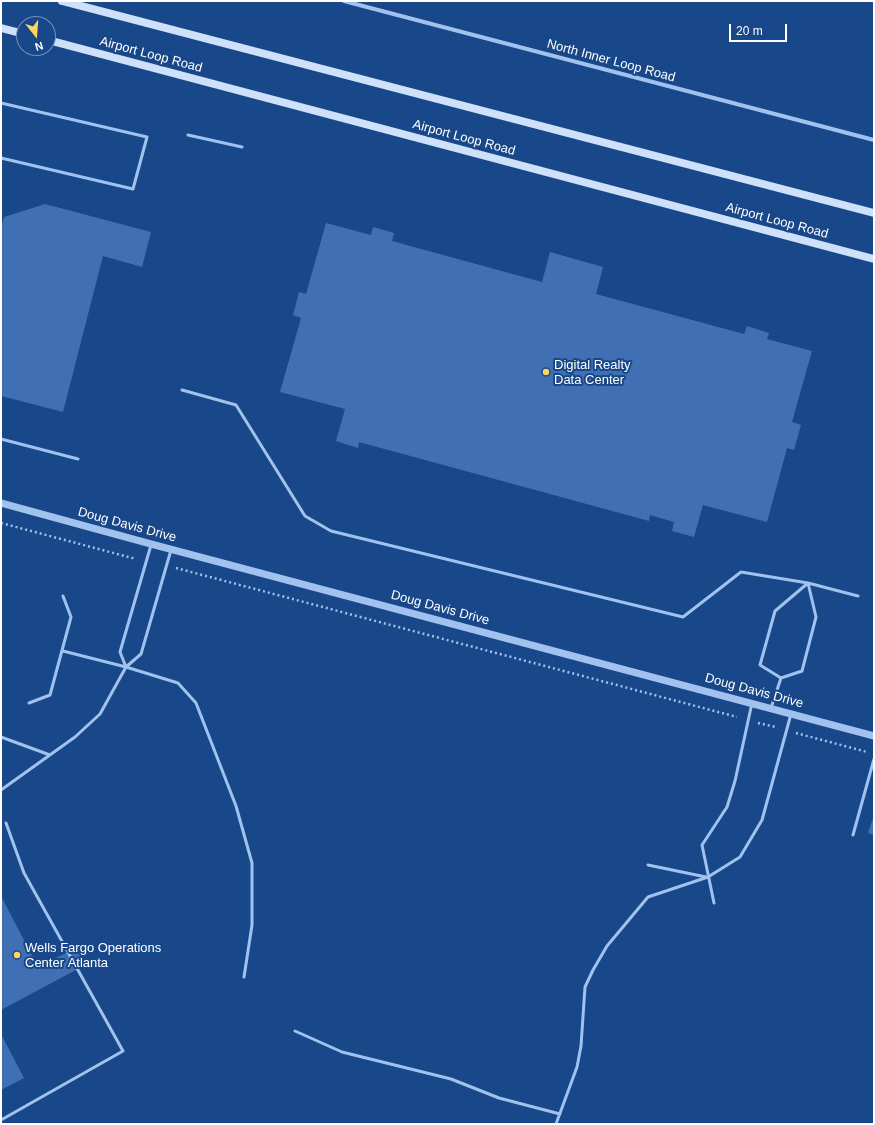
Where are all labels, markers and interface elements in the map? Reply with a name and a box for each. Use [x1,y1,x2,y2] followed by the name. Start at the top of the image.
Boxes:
[16,16,56,56] north arrow
[731,16,789,42] scale bar
[736,24,763,38] text: 20 m
[98,34,204,76] street label: Airport Loop Road
[545,36,677,86] street label: North Inner Loop Road
[34,40,45,53] text: N
[411,117,517,159] street label: Airport Loop Road
[724,200,830,242] street label: Airport Loop Road
[554,357,631,388] place label: Digital Realty Data Center
[541,367,551,377] marker: Digital Realty Data Center
[76,504,178,546] street label: Doug Davis Drive
[389,587,491,629] street label: Doug Davis Drive
[703,670,805,712] street label: Doug Davis Drive
[25,940,161,971] place label: Wells Fargo Operations Center Atlanta
[12,950,22,960] marker: Wells Fargo Operations Center Atlanta

